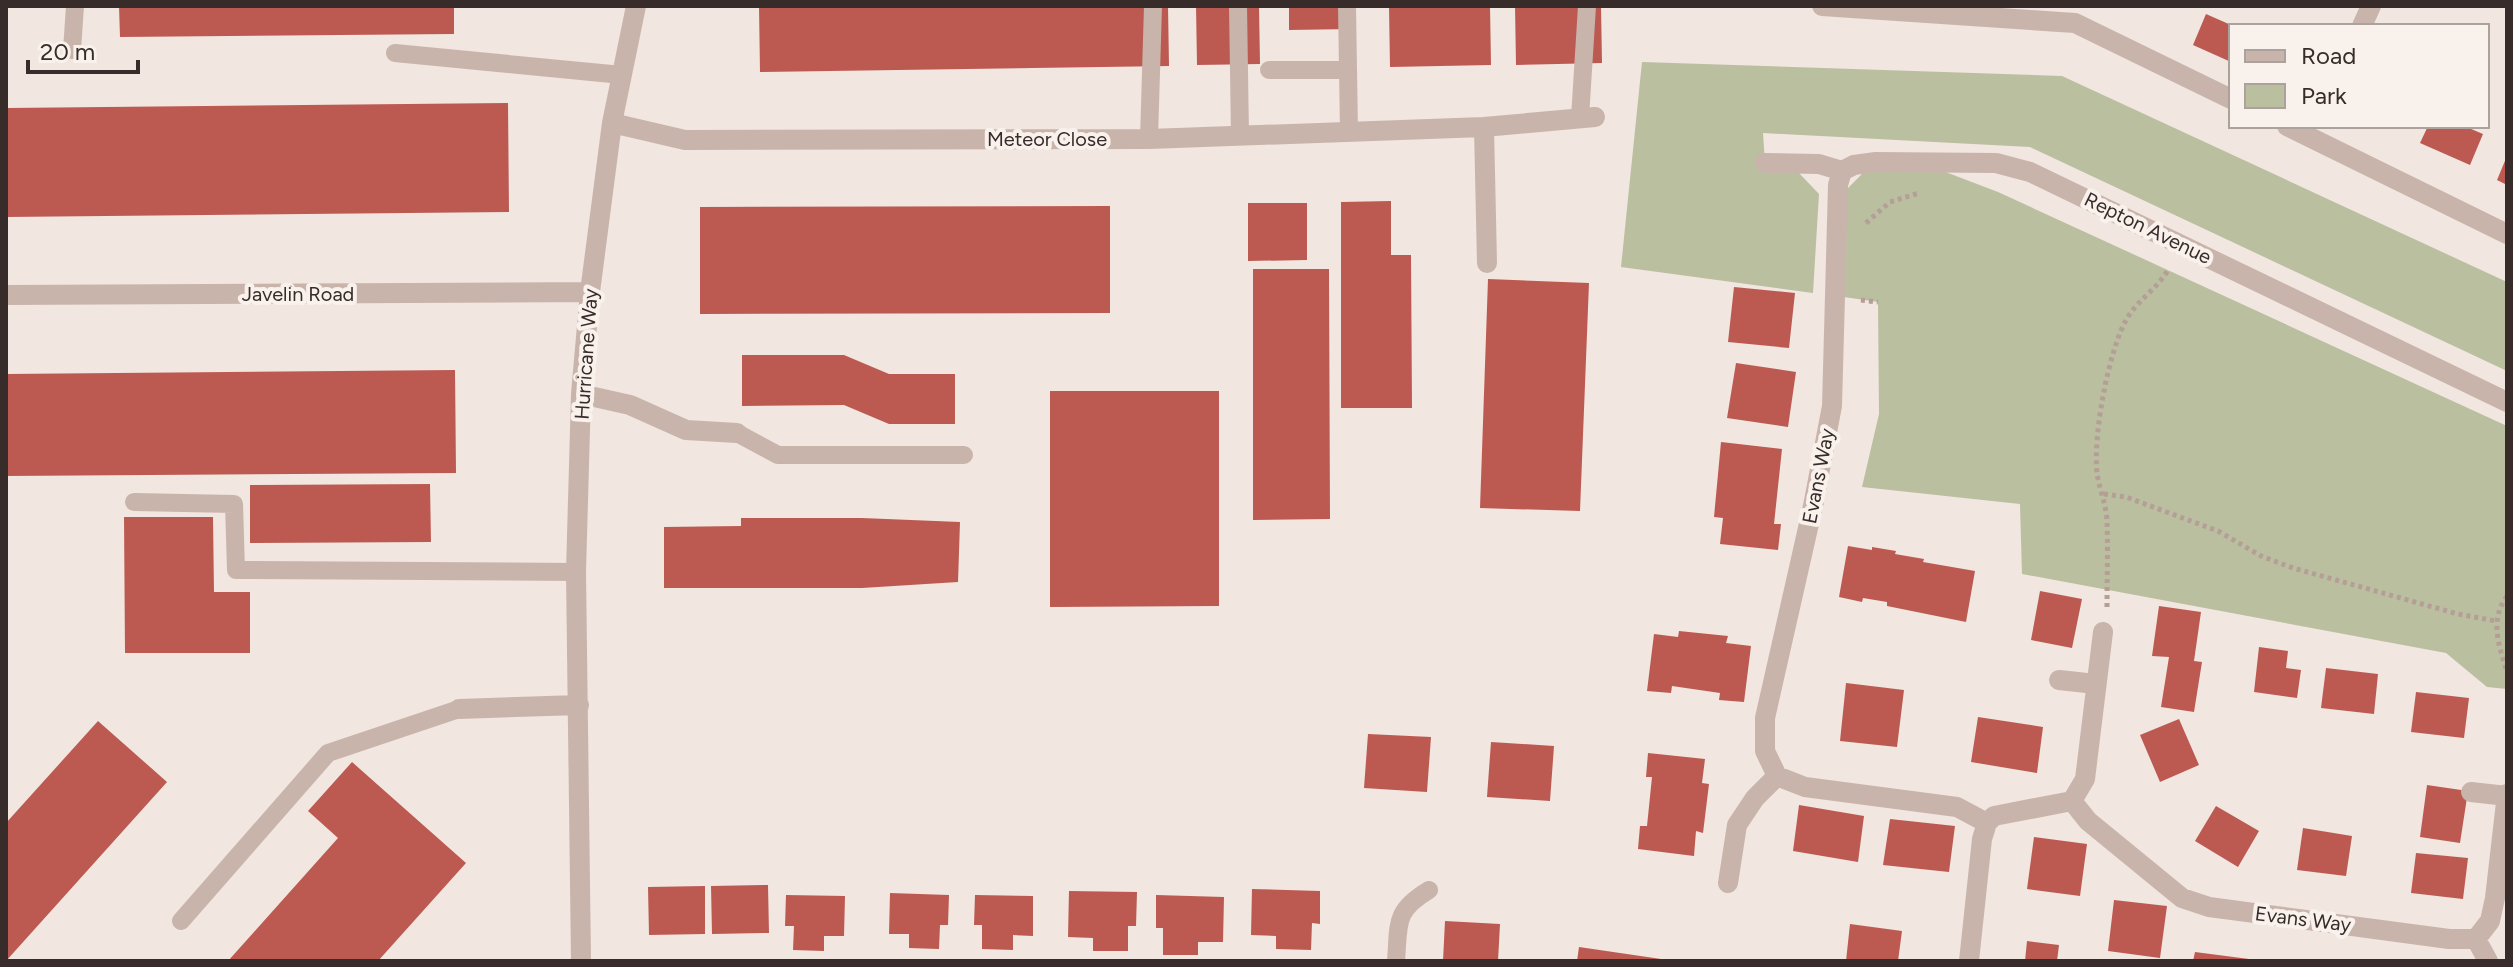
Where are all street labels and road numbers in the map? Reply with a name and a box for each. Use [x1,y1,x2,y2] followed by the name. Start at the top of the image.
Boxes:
[987,127,1107,151] street label: Meteor Close
[2081,187,2215,269] street label: Repton Avenue
[242,282,354,306] street label: Javelin Road
[569,287,603,420] street label: Hurricane Way
[1797,426,1839,526] street label: Evans Way
[2254,901,2353,937] street label: Evans Way

